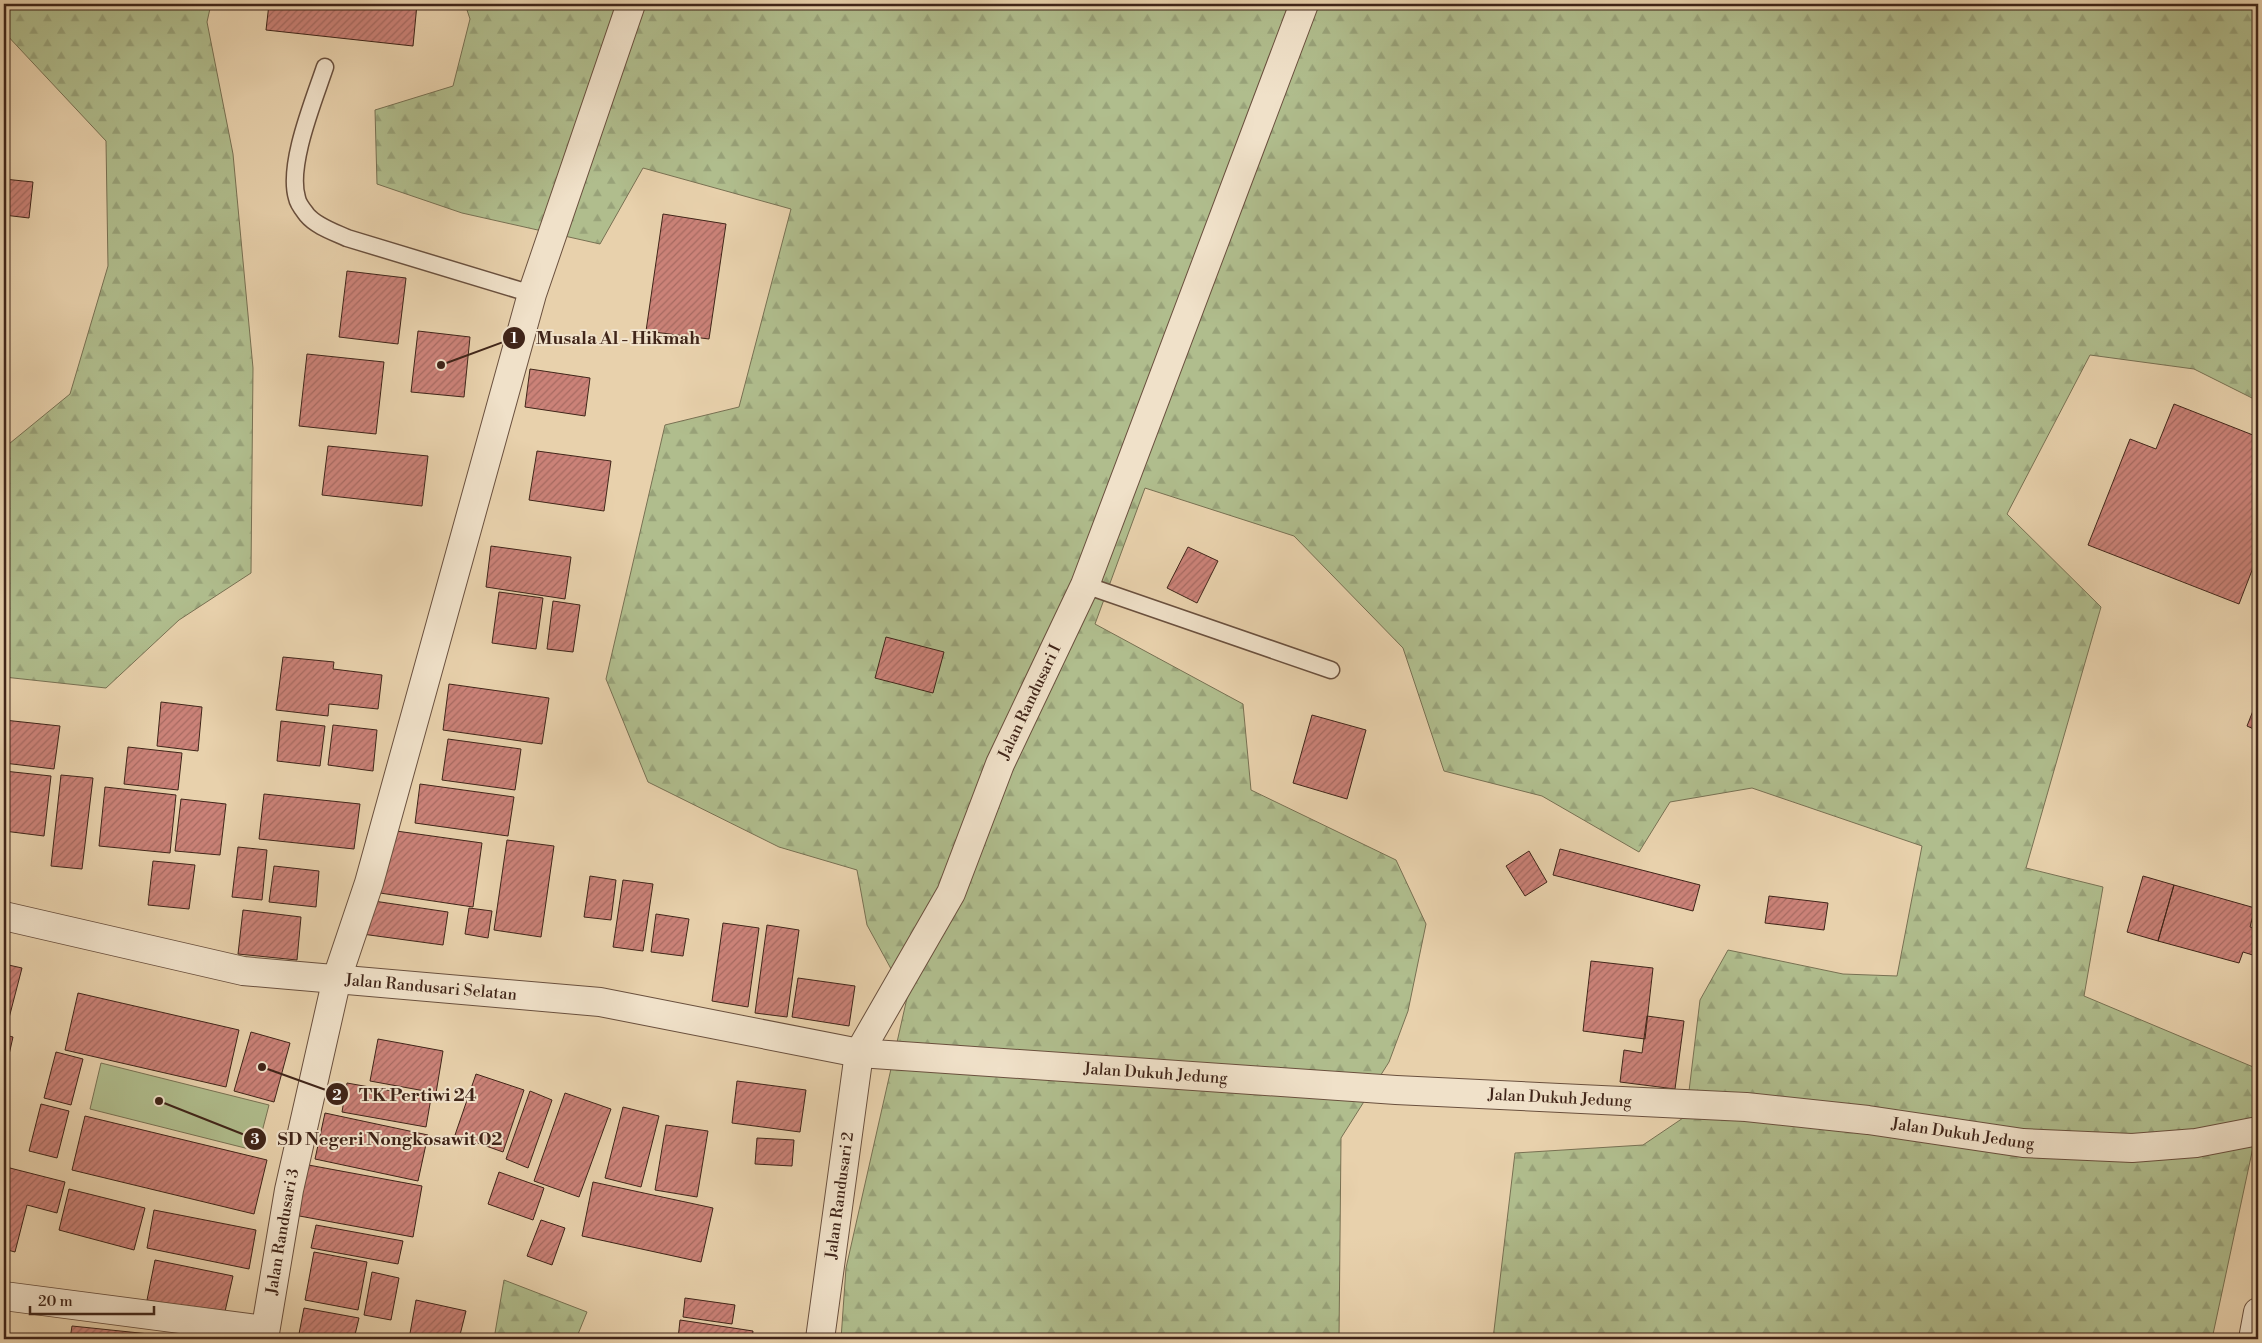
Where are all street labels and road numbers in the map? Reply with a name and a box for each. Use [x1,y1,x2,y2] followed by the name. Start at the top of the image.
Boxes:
[993,641,1065,763] street label: Jalan Randusari I
[343,970,518,1005] street label: Jalan Randusari Selatan
[1082,1058,1229,1088] street label: Jalan Dukuh Jedung
[1487,1084,1633,1111] street label: Jalan Dukuh Jedung
[1889,1113,2036,1154] street label: Jalan Dukuh Jedung
[821,1131,858,1261] street label: Jalan Randusari 2
[261,1166,304,1297] street label: Jalan Randusari 3

